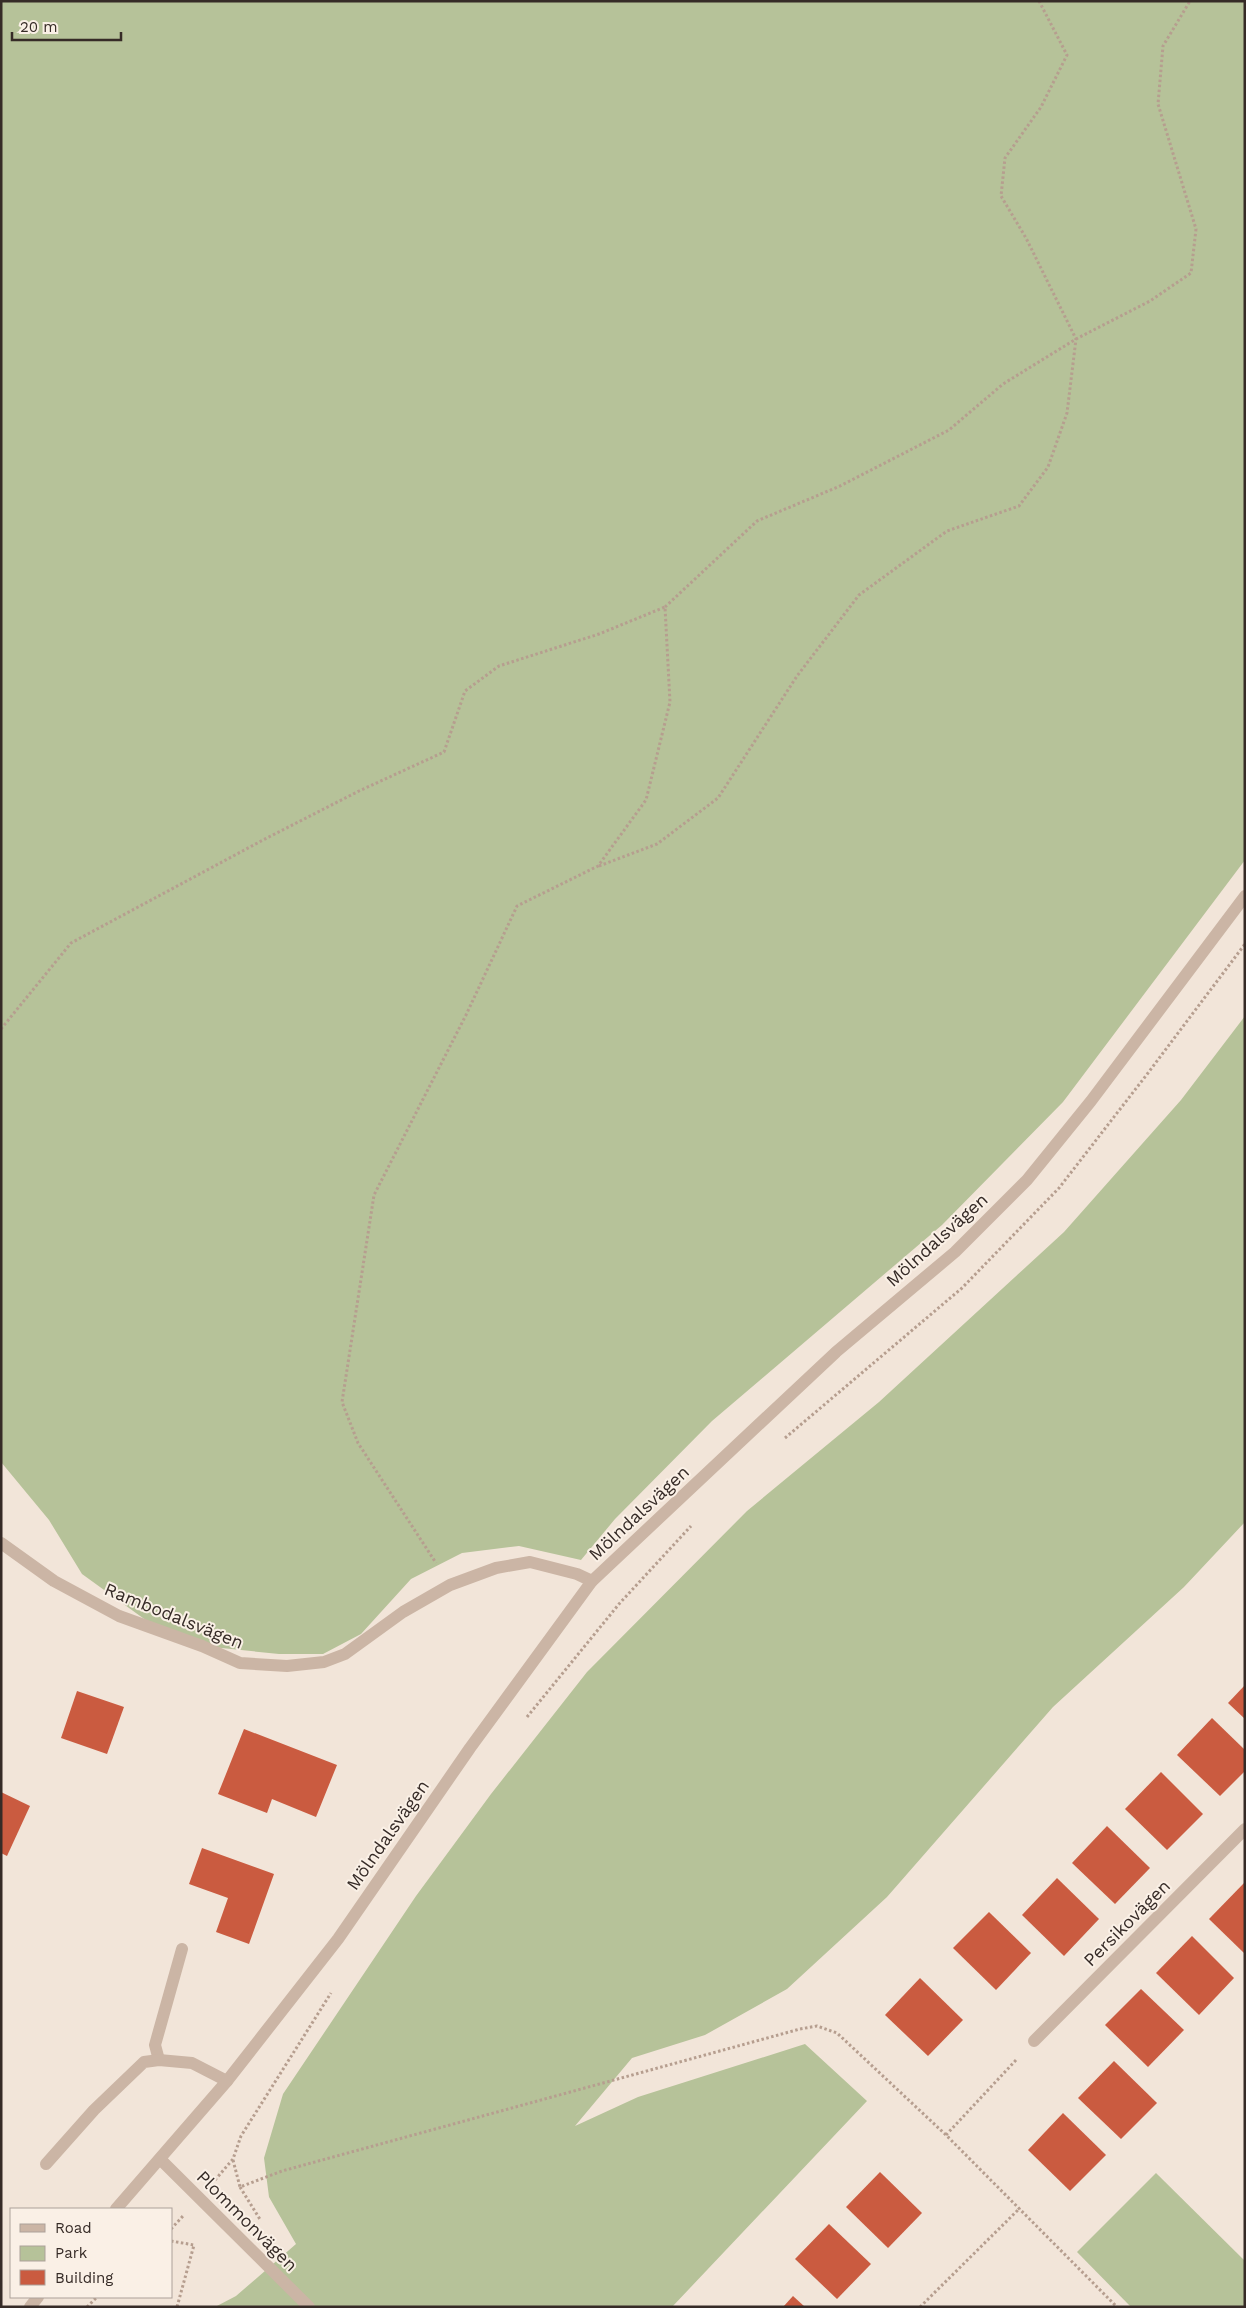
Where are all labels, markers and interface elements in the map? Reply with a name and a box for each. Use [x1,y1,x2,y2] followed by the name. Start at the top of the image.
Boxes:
[12,10,121,42] scale bar
[20,18,58,36] text: 20 m
[882,1189,992,1291] street label: Mölndalsvägen
[584,1461,693,1564] street label: Mölndalsvägen
[102,1578,247,1653] street label: Rambodalsvägen
[342,1776,433,1894] street label: Mölndalsvägen
[1079,1875,1174,1970] street label: Persikovägen
[193,2166,302,2275] street label: Plommonvägen
[10,2208,172,2298] legend
[55,2219,92,2237] text: Road
[55,2244,88,2262] text: Park
[55,2269,113,2287] text: Building

